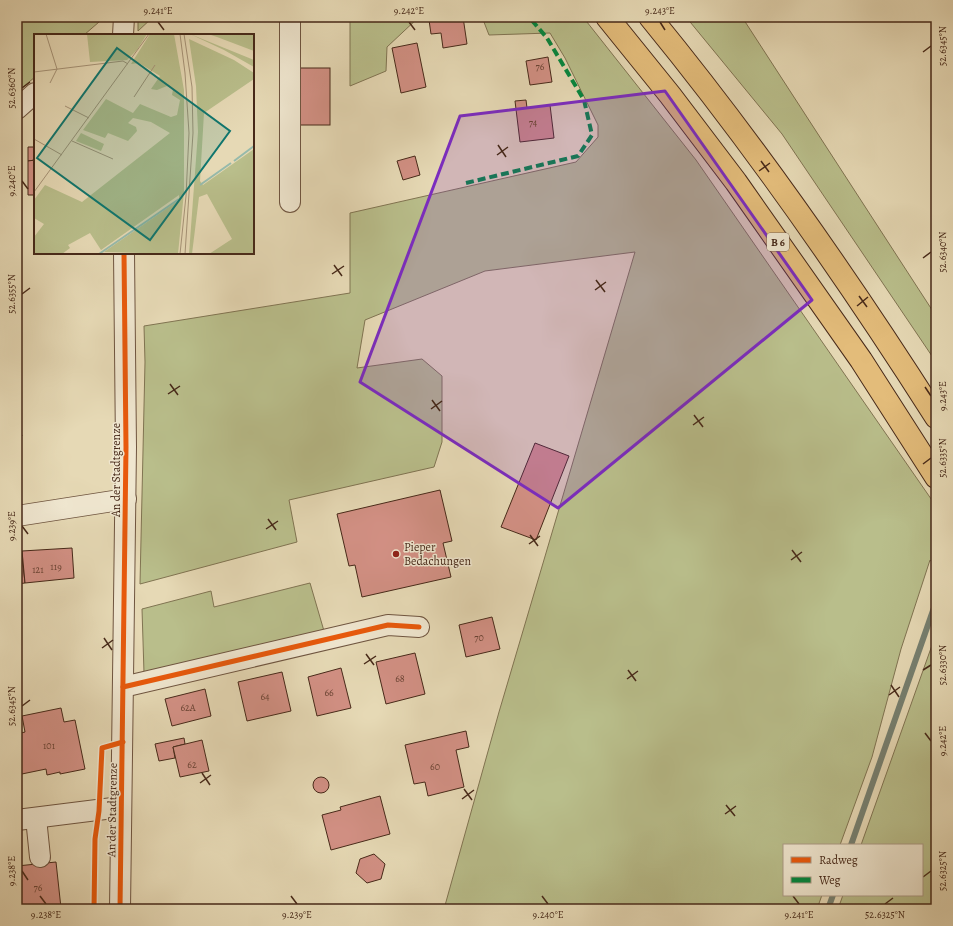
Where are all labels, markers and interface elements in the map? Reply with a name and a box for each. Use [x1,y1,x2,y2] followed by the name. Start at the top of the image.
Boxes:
[143,4,173,17] text: 9.241°E
[394,4,424,17] text: 9.242°E
[645,4,675,17] text: 9.243°E
[936,26,949,66] text: 52.6345°N
[34,34,254,254] inset map
[536,60,545,73] house number: 76
[5,67,18,109] text: 52.6360°N
[529,116,538,129] house number: 74
[5,165,18,197] text: 9.240°E
[936,232,949,272] text: 52.6340°N
[767,233,789,251] road number: B 6
[5,274,18,314] text: 52.6355°N
[936,381,949,411] text: 9.243°E
[108,423,124,518] street label: An der Stadtgrenze
[936,438,949,478] text: 52.6335°N
[5,511,18,541] text: 9.239°E
[404,539,471,569] place label: Pieper Bedachungen
[391,549,401,559] marker: Pieper Bedachungen
[50,560,62,573] house number: 119
[32,563,44,576] house number: 121
[474,631,484,644] house number: 70
[936,645,949,685] text: 52.6330°N
[395,672,405,685] house number: 68
[5,686,18,726] text: 52.6345°N
[324,686,334,699] house number: 66
[260,690,270,703] house number: 64
[180,701,196,714] house number: 62A
[936,726,949,756] text: 9.242°E
[43,739,56,752] house number: 101
[187,758,197,771] house number: 62
[430,760,440,773] house number: 60
[103,763,121,858] street label: An der Stadtgrenze
[783,844,923,896] legend
[936,851,949,891] text: 52.6325°N
[819,852,858,868] text: Radweg
[5,856,18,886] text: 9.238°E
[818,872,841,888] text: Weg
[34,881,43,894] house number: 76
[31,908,61,921] text: 9.238°E
[282,908,312,921] text: 9.239°E
[532,908,564,921] text: 9.240°E
[784,908,814,921] text: 9.241°E
[865,908,905,921] text: 52.6325°N

